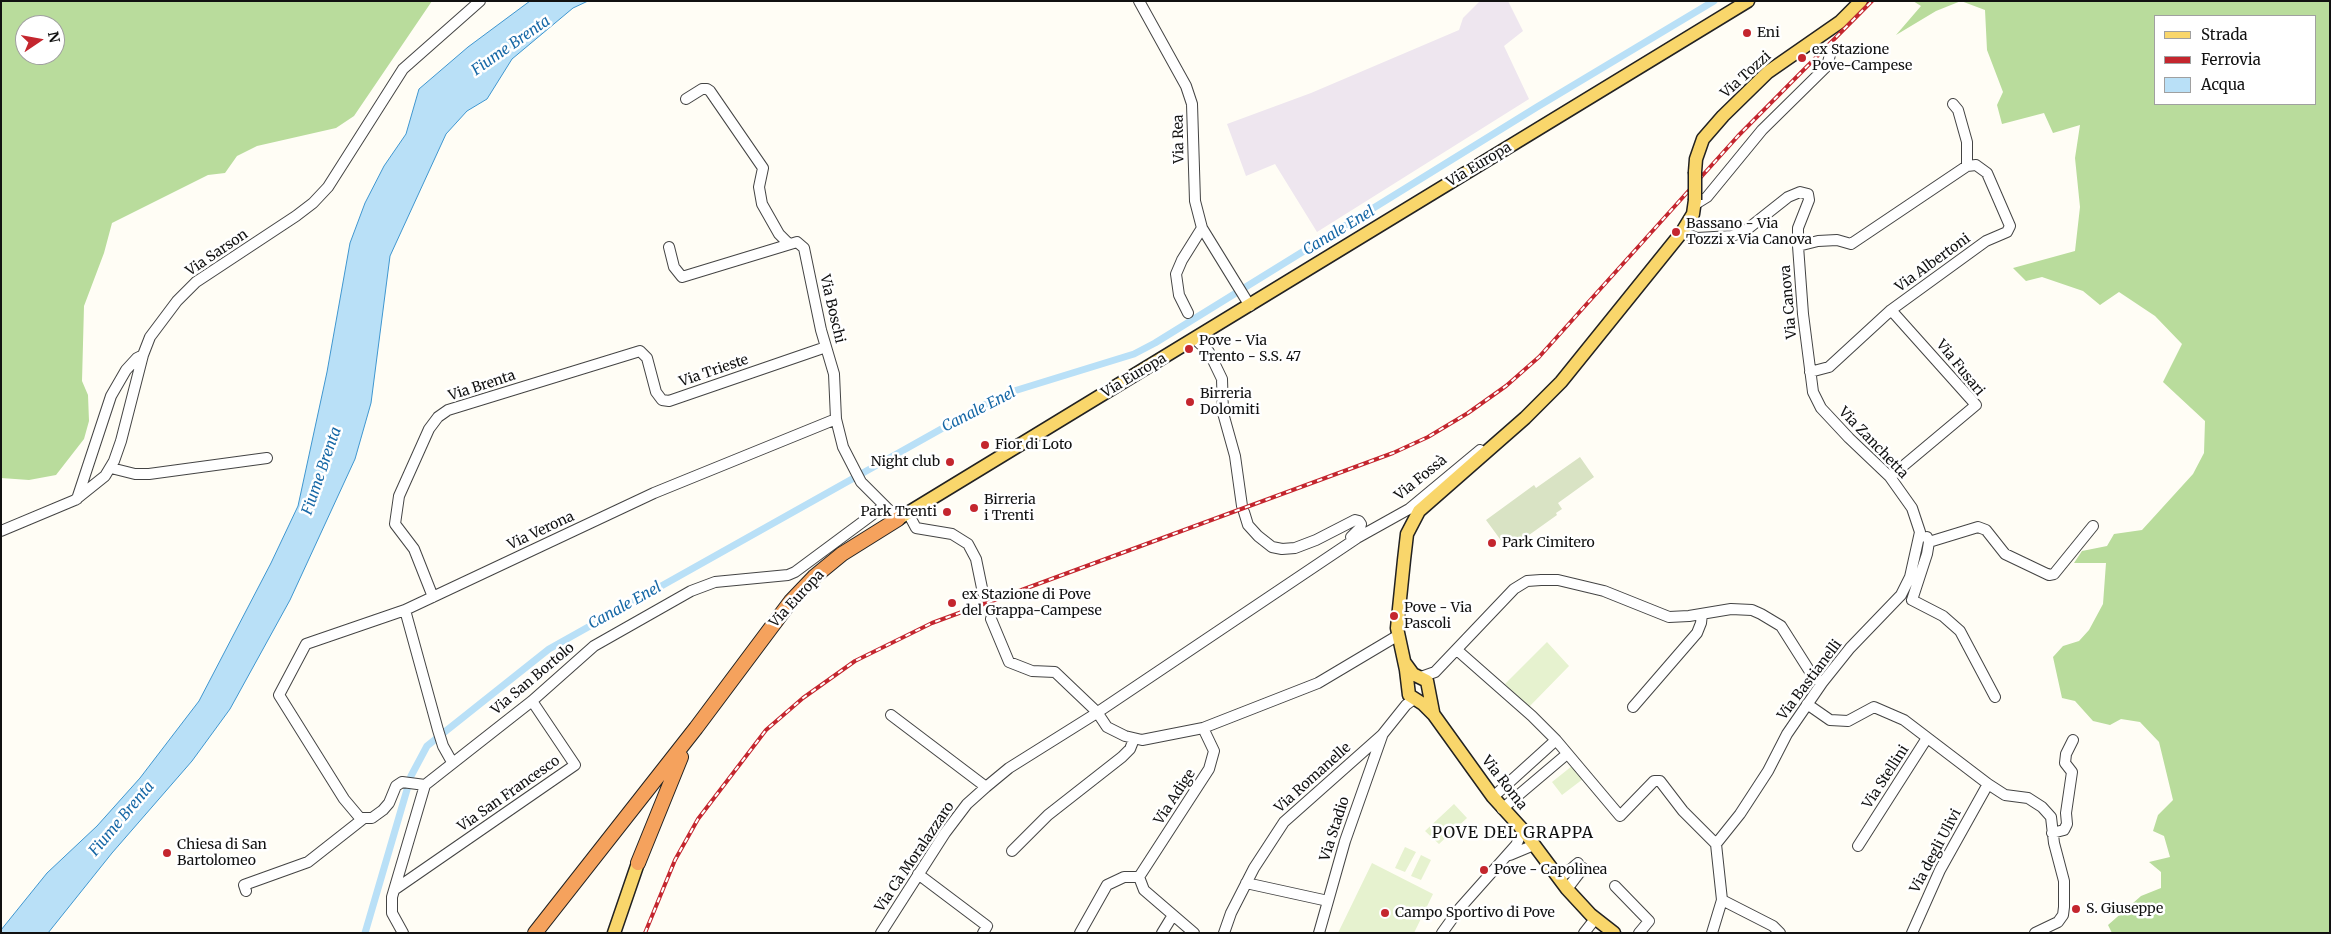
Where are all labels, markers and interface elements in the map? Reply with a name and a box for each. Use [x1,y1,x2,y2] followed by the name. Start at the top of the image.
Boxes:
[468,12,554,80] water label: Fiume Brenta
[15,15,65,65] north arrow
[2154,15,2316,105] legend
[1757,25,1780,41] place label: Eni
[2201,25,2248,44] text: Strada
[1741,27,1753,39] marker: Eni
[44,30,64,44] text: N
[1812,42,1912,74] place label: ex Stazione Pove-Campese
[1717,48,1775,102] street label: Via Tozzi
[2201,50,2261,69] text: Ferrovia
[1796,52,1808,64] marker: ex Stazione Pove-Campese
[2201,75,2245,94] text: Acqua
[1170,114,1188,164] street label: Via Rea
[1444,139,1514,191] street label: Via Europa
[1300,203,1378,259] water label: Canale Enel
[1686,216,1812,248] place label: Bassano - Via Tozzi x Via Canova
[183,226,251,280] street label: Via Sarson
[1670,226,1682,238] marker: Bassano - Via Tozzi x Via Canova
[1892,230,1974,296] street label: Via Albertoni
[1777,264,1801,340] street label: Via Canova
[816,273,848,345] street label: Via Boschi
[1199,333,1301,366] place label: Pove - Via Trento - S.S. 47
[1932,337,1988,399] street label: Via Fusari
[1183,343,1195,355] marker: Pove - Via Trento - S.S. 47
[1099,350,1169,402] street label: Via Europa
[677,351,751,391] street label: Via Trieste
[446,367,518,405] street label: Via Brenta
[939,384,1019,436] water label: Canale Enel
[1200,386,1260,418] place label: Birreria Dolomiti
[1184,396,1196,408] marker: Birreria Dolomiti
[1835,404,1911,482] street label: Via Zanchetta
[299,425,345,517] water label: Fiume Brenta
[995,437,1072,453] place label: Fior di Loto
[979,439,991,451] marker: Fior di Loto
[1392,452,1450,504] street label: Via Fossà
[871,454,940,470] place label: Night club
[944,456,956,468] marker: Night club
[984,492,1036,524] place label: Birreria i Trenti
[968,502,980,514] marker: Birreria i Trenti
[860,504,937,520] place label: Park Trenti
[941,506,953,518] marker: Park Trenti
[505,508,577,554] street label: Via Verona
[1502,535,1595,551] place label: Park Cimitero
[1486,537,1498,549] marker: Park Cimitero
[766,567,828,631] street label: Via Europa
[585,579,665,633] water label: Canale Enel
[962,587,1102,620] place label: ex Stazione di Pove del Grappa-Campese
[946,597,958,609] marker: ex Stazione di Pove del Grappa-Campese
[1404,600,1472,632] place label: Pove - Via Pascoli
[1388,610,1400,622] marker: Pove - Via Pascoli
[1774,637,1846,723] street label: Via Bastianelli
[488,639,578,719] street label: Via San Bortolo
[1272,740,1354,816] street label: Via Romanelle
[1859,742,1913,812] street label: Via Stellini
[455,753,563,835] street label: Via San Francesco
[1478,753,1530,813] street label: Via Roma
[1151,766,1199,828] street label: Via Adige
[86,778,158,860] water label: Fiume Brenta
[1317,795,1353,863] street label: Via Stadio
[872,799,958,915] street label: Via Cà Moralazzaro
[1907,806,1965,896] street label: Via degli Ulivi
[1430,823,1596,843] district label: POVE DEL GRAPPA
[177,837,267,870] place label: Chiesa di San Bartolomeo
[161,847,173,859] marker: Chiesa di San Bartolomeo
[1494,862,1607,878] place label: Pove - Capolinea
[1478,864,1490,876] marker: Pove - Capolinea
[2086,901,2163,917] place label: S. Giuseppe
[2070,903,2082,915] marker: S. Giuseppe
[1395,905,1555,921] place label: Campo Sportivo di Pove
[1379,907,1391,919] marker: Campo Sportivo di Pove

